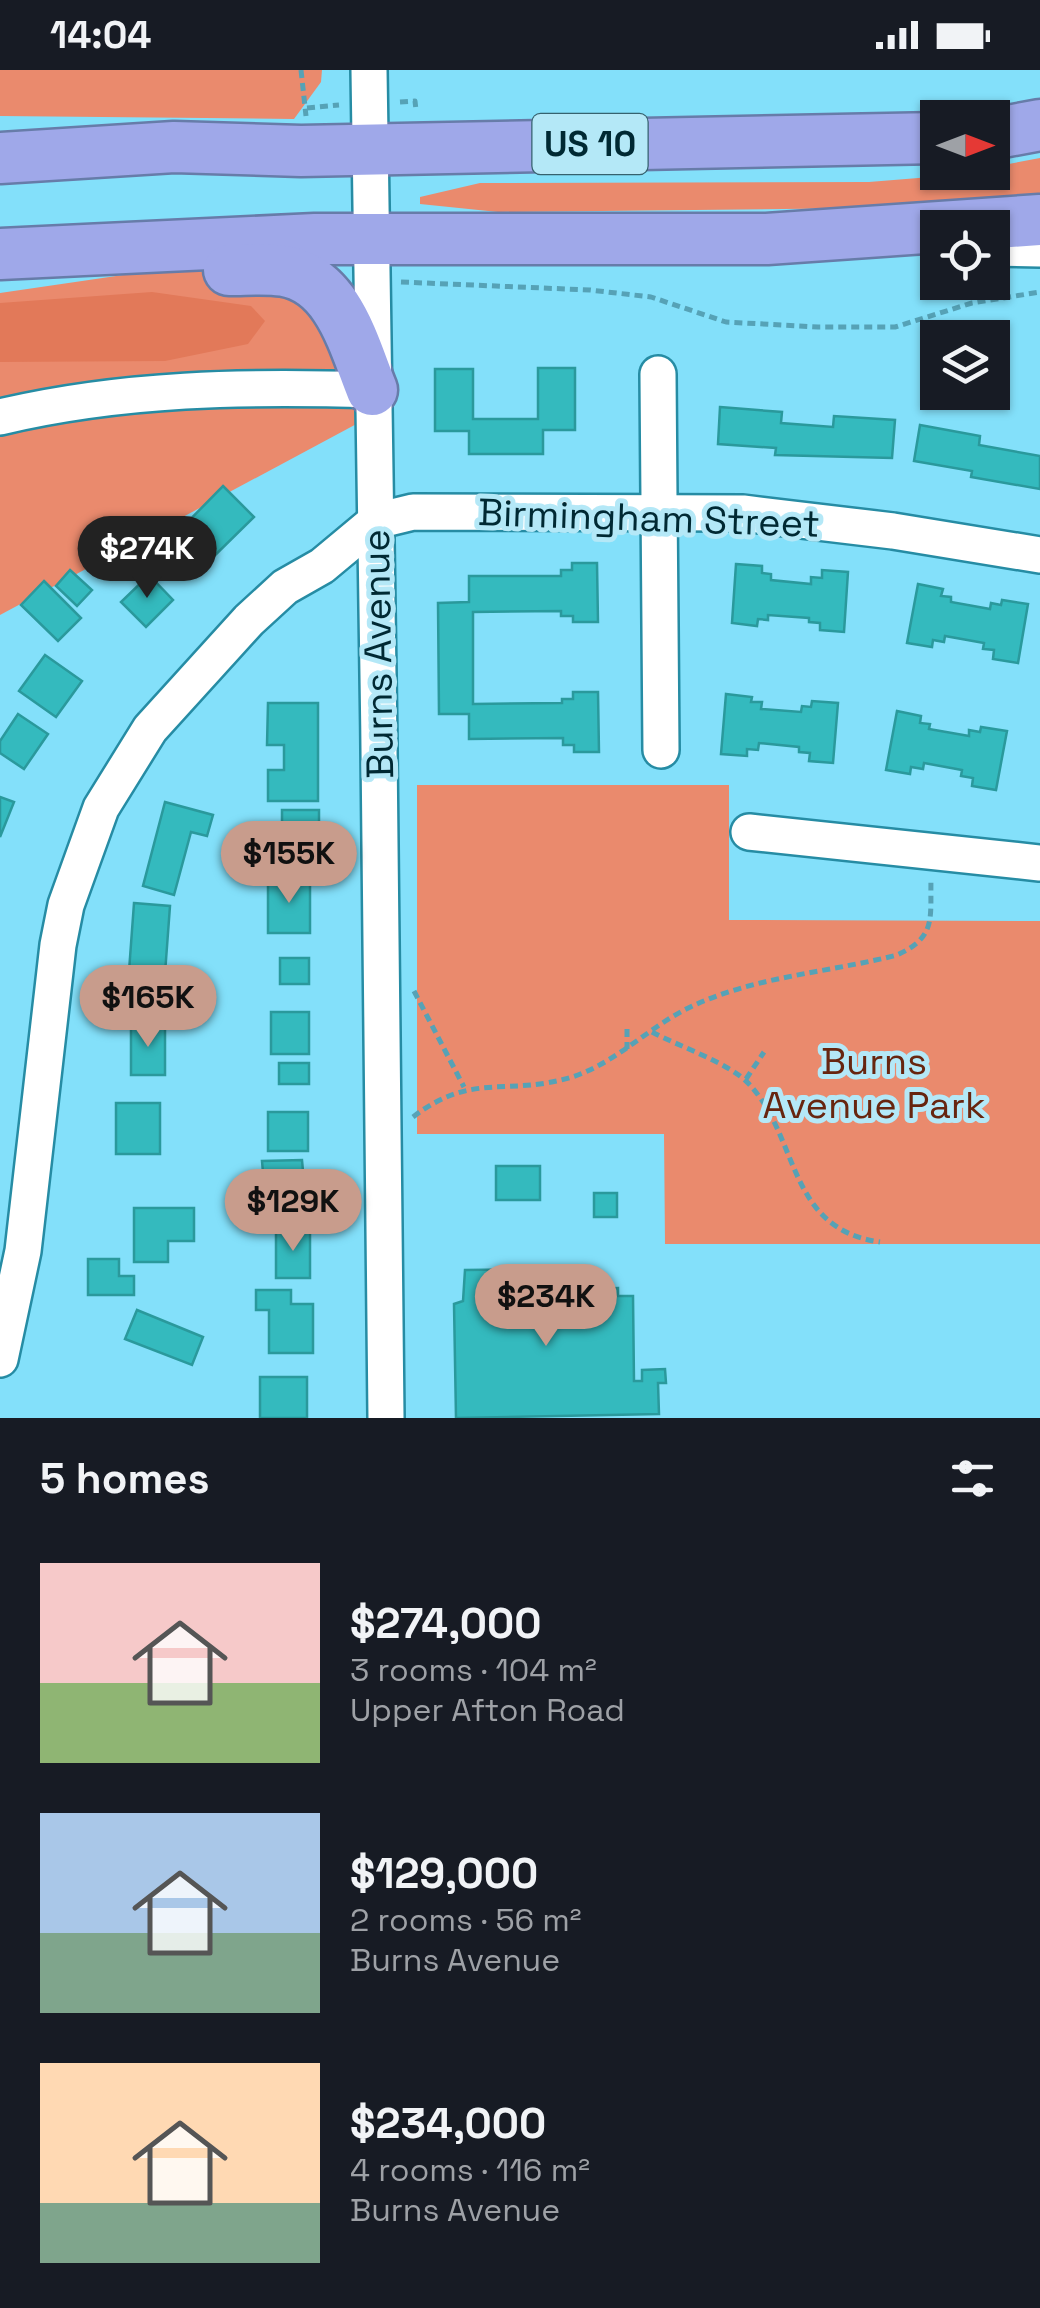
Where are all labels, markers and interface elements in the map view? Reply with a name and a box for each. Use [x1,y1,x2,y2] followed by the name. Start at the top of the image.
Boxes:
[50,11,151,59] text: 14:04
[920,100,1010,190] north arrow
[920,100,1010,410] map controls
[532,114,648,174] road number: US 10
[920,210,1010,300] button: locate
[920,320,1010,410] button: layers
[477,488,821,548] street label: Birmingham Street
[77,516,217,601] pin: $274K
[100,528,194,568] text: $274K
[352,529,404,779] street label: Burns Avenue
[219,821,359,906] pin: $155K
[243,833,335,873] text: $155K
[78,965,218,1050] pin: $165K
[102,977,194,1017] text: $165K
[763,1037,986,1129] park label: Burns Avenue Park
[223,1169,363,1254] pin: $129K
[247,1181,339,1221] text: $129K
[476,1264,616,1349] pin: $234K
[497,1276,595,1316] text: $234K
[945,1451,1000,1506] icon: filters
[40,1452,210,1505] text: 5 homes
[350,1597,542,1650] text: $274,000
[120,1603,240,1723] icon: home
[350,1650,597,1690] text: 3 rooms · 104 m²
[350,1690,625,1730] text: Upper Afton Road
[350,1847,538,1900] text: $129,000
[120,1853,240,1973] icon: home
[350,1900,582,1940] text: 2 rooms · 56 m²
[350,1940,560,1980] text: Burns Avenue
[350,2097,546,2150] text: $234,000
[120,2103,240,2223] icon: home
[350,2150,590,2190] text: 4 rooms · 116 m²
[350,2190,560,2230] text: Burns Avenue

